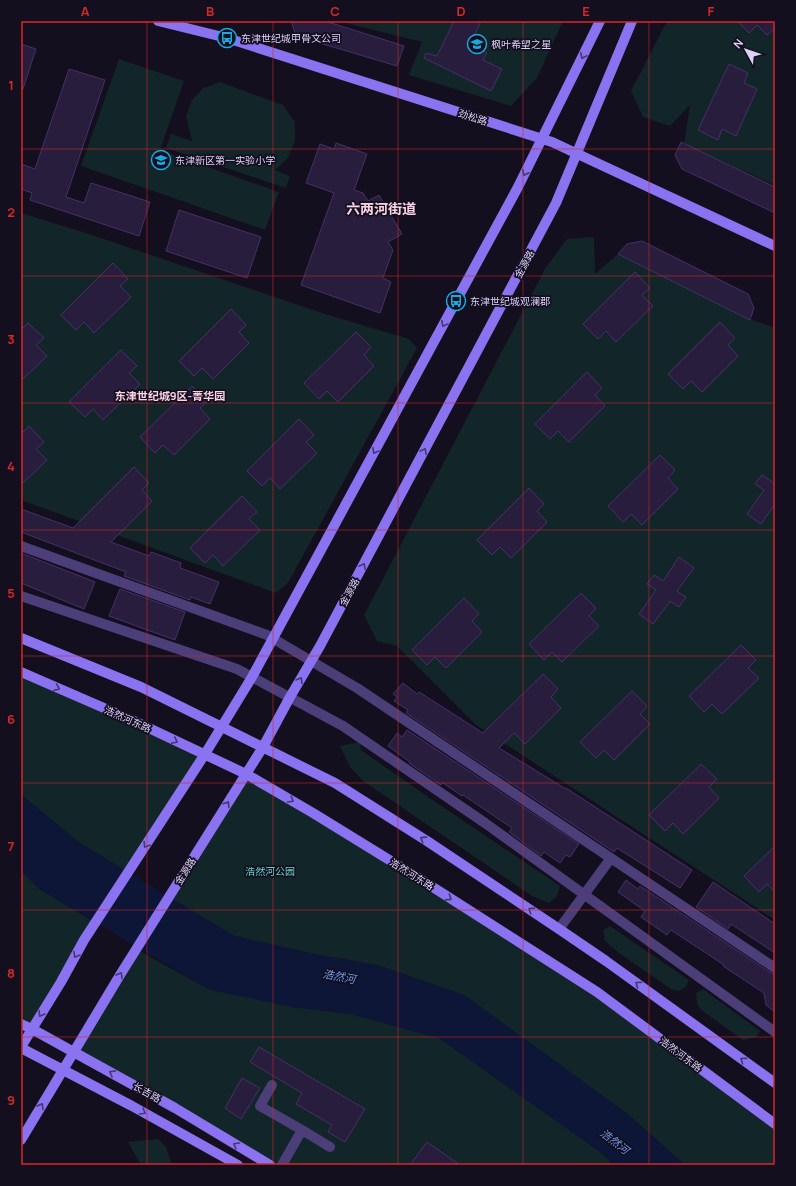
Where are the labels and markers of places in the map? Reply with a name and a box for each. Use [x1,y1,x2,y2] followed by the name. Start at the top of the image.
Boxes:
[216,27,238,49] bus stop icon: 东津世纪城甲骨文公司
[241,31,341,45] place label: 东津世纪城甲骨文公司
[466,33,488,55] school or university icon: 枫叶希望之星
[491,37,551,51] place label: 枫叶希望之星
[150,149,172,171] school or university icon: 东津新区第一实验小学
[175,153,275,167] place label: 东津新区第一实验小学
[445,290,467,312] bus stop icon: 东津世纪城观澜郡
[470,294,550,308] place label: 东津世纪城观澜郡

